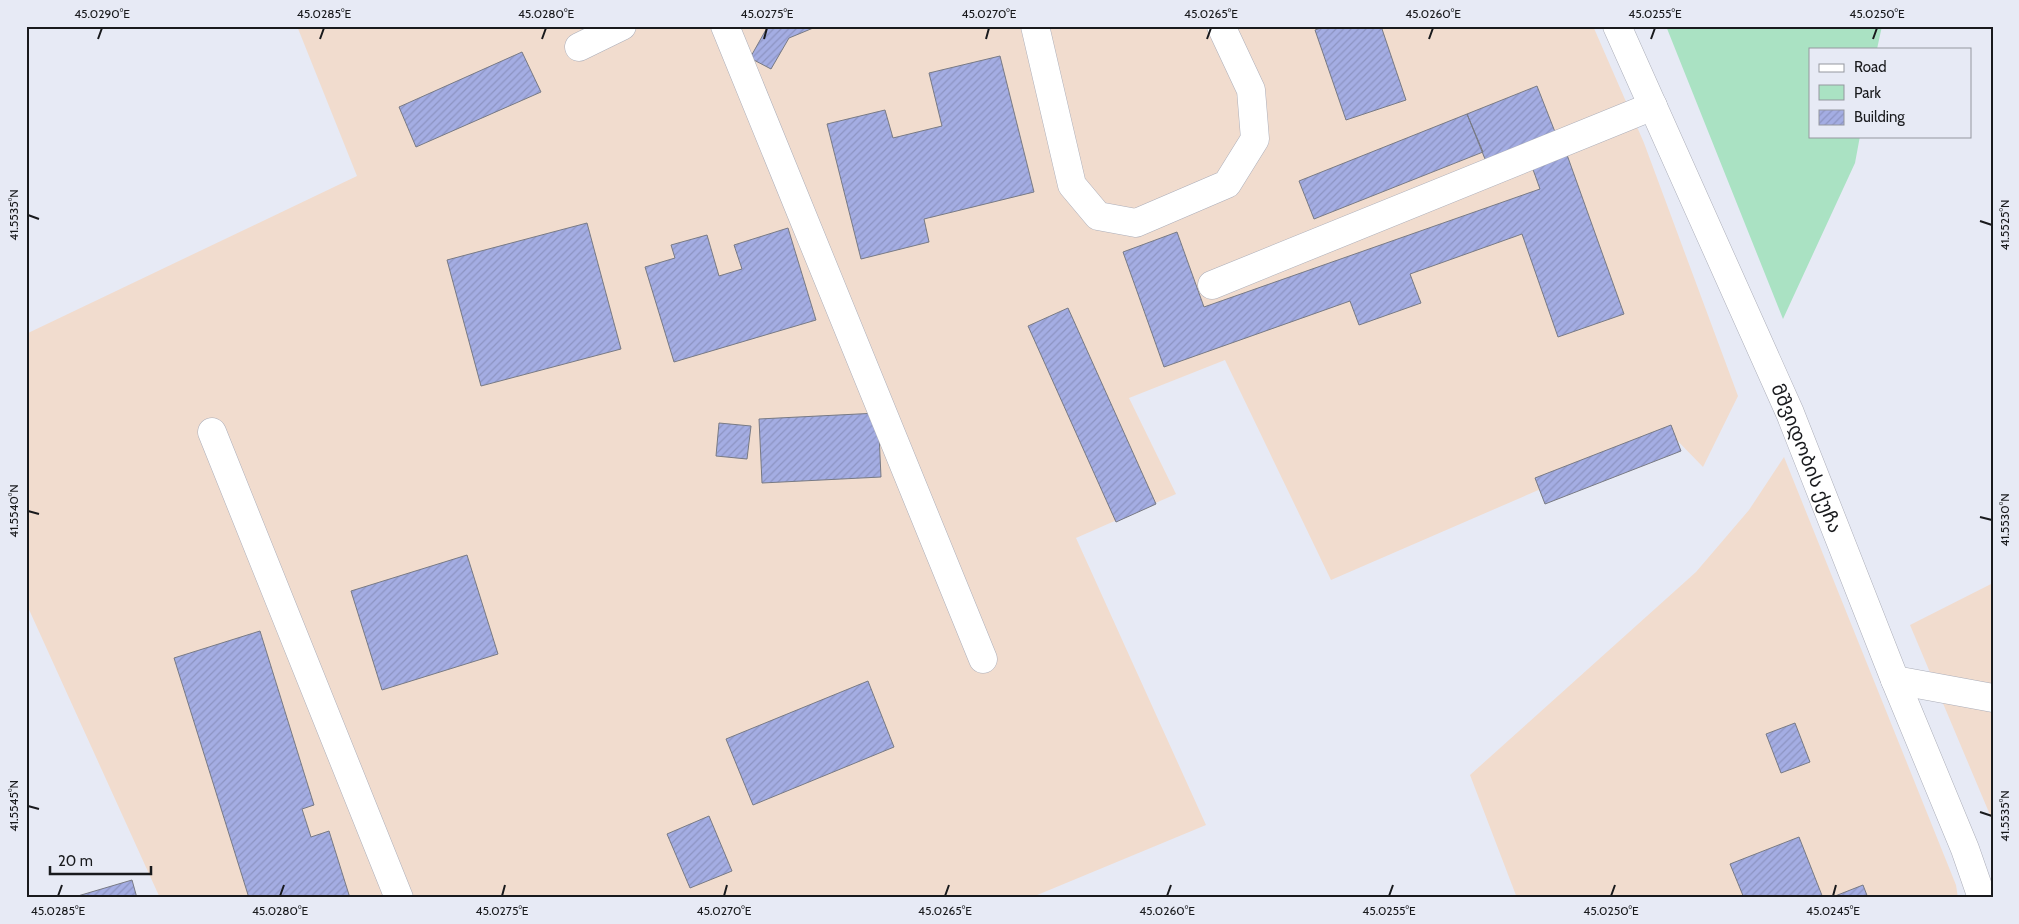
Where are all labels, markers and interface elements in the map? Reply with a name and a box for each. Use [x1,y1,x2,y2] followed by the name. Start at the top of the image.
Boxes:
[74,6,130,21] text: 45.0290°E
[297,6,351,21] text: 45.0285°E
[518,6,574,21] text: 45.0280°E
[740,6,794,21] text: 45.0275°E
[962,6,1017,21] text: 45.0270°E
[1184,6,1238,21] text: 45.0265°E
[1405,6,1461,21] text: 45.0260°E
[1628,6,1682,21] text: 45.0255°E
[1849,6,1905,21] text: 45.0250°E
[1809,48,1972,138] legend
[1854,58,1887,76] text: Road
[1854,84,1881,102] text: Park
[1854,108,1905,126] text: Building
[6,189,21,241] text: 41.5535°N
[1997,199,2012,251] text: 41.5525°N
[1766,380,1847,536] street label: მშვიდობის ქუჩა
[6,484,21,538] text: 41.5540°N
[1997,493,2012,547] text: 41.5530°N
[6,780,21,832] text: 41.5545°N
[1997,790,2012,842] text: 41.5535°N
[50,844,151,876] scale bar
[58,852,93,870] text: 20 m
[31,903,85,918] text: 45.0285°E
[252,903,308,918] text: 45.0280°E
[475,903,529,918] text: 45.0275°E
[697,903,752,918] text: 45.0270°E
[918,903,972,918] text: 45.0265°E
[1139,903,1195,918] text: 45.0260°E
[1362,903,1416,918] text: 45.0255°E
[1583,903,1639,918] text: 45.0250°E
[1806,903,1860,918] text: 45.0245°E

